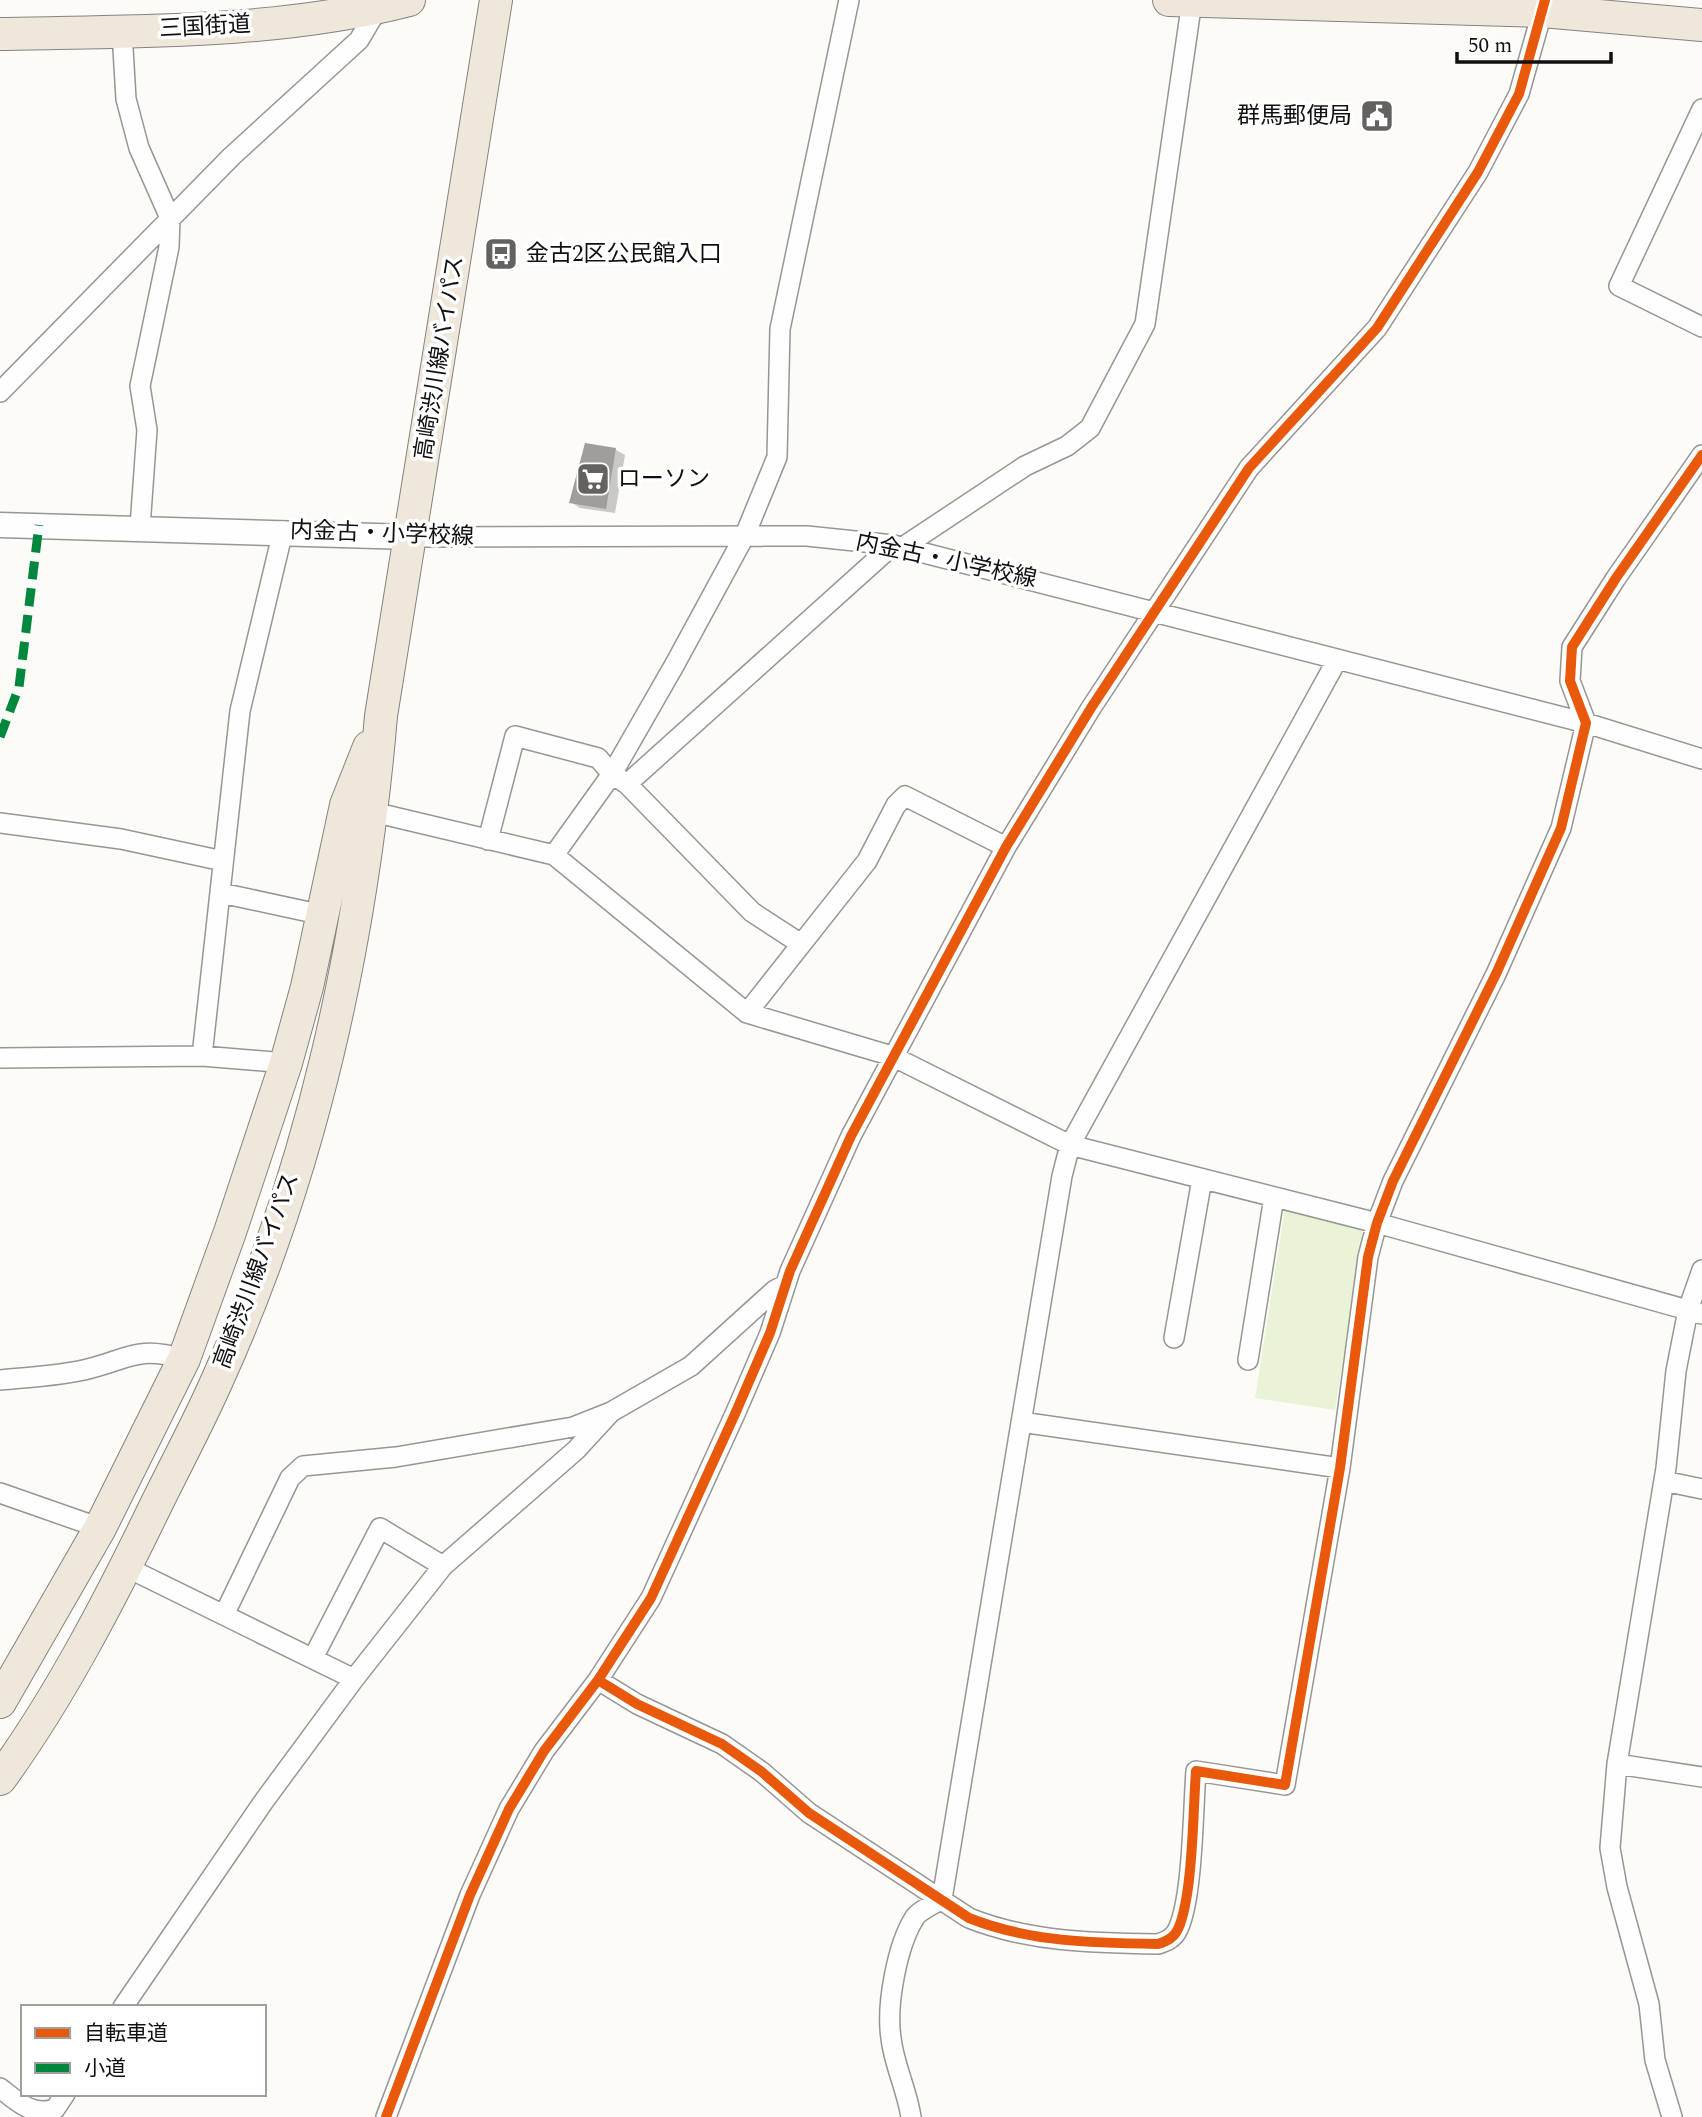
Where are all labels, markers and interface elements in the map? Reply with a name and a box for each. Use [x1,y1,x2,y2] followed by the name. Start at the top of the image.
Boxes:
[158,7,252,47] street label: 三国街道
[1457,21,1611,65] scale bar
[1468,30,1512,62] text: 50 m
[1358,97,1396,135] public building icon: 群馬郵便局
[1237,99,1352,134] place label: 群馬郵便局
[482,235,520,273] bus stop icon: 金古2区公民館入口
[526,237,722,272] place label: 金古2区公民館入口
[407,253,473,463] street label: 高崎渋川線バイパス
[574,460,612,498] supermarket icon: ローソン
[618,462,710,497] place label: ローソン
[289,513,475,555] street label: 内金古・小学校線
[852,525,1040,597] street label: 内金古・小学校線
[205,1168,309,1374] street label: 高崎渋川線バイパス
[21,2005,266,2096] legend
[84,2018,168,2050] text: 自転車道
[84,2053,126,2085] text: 小道

